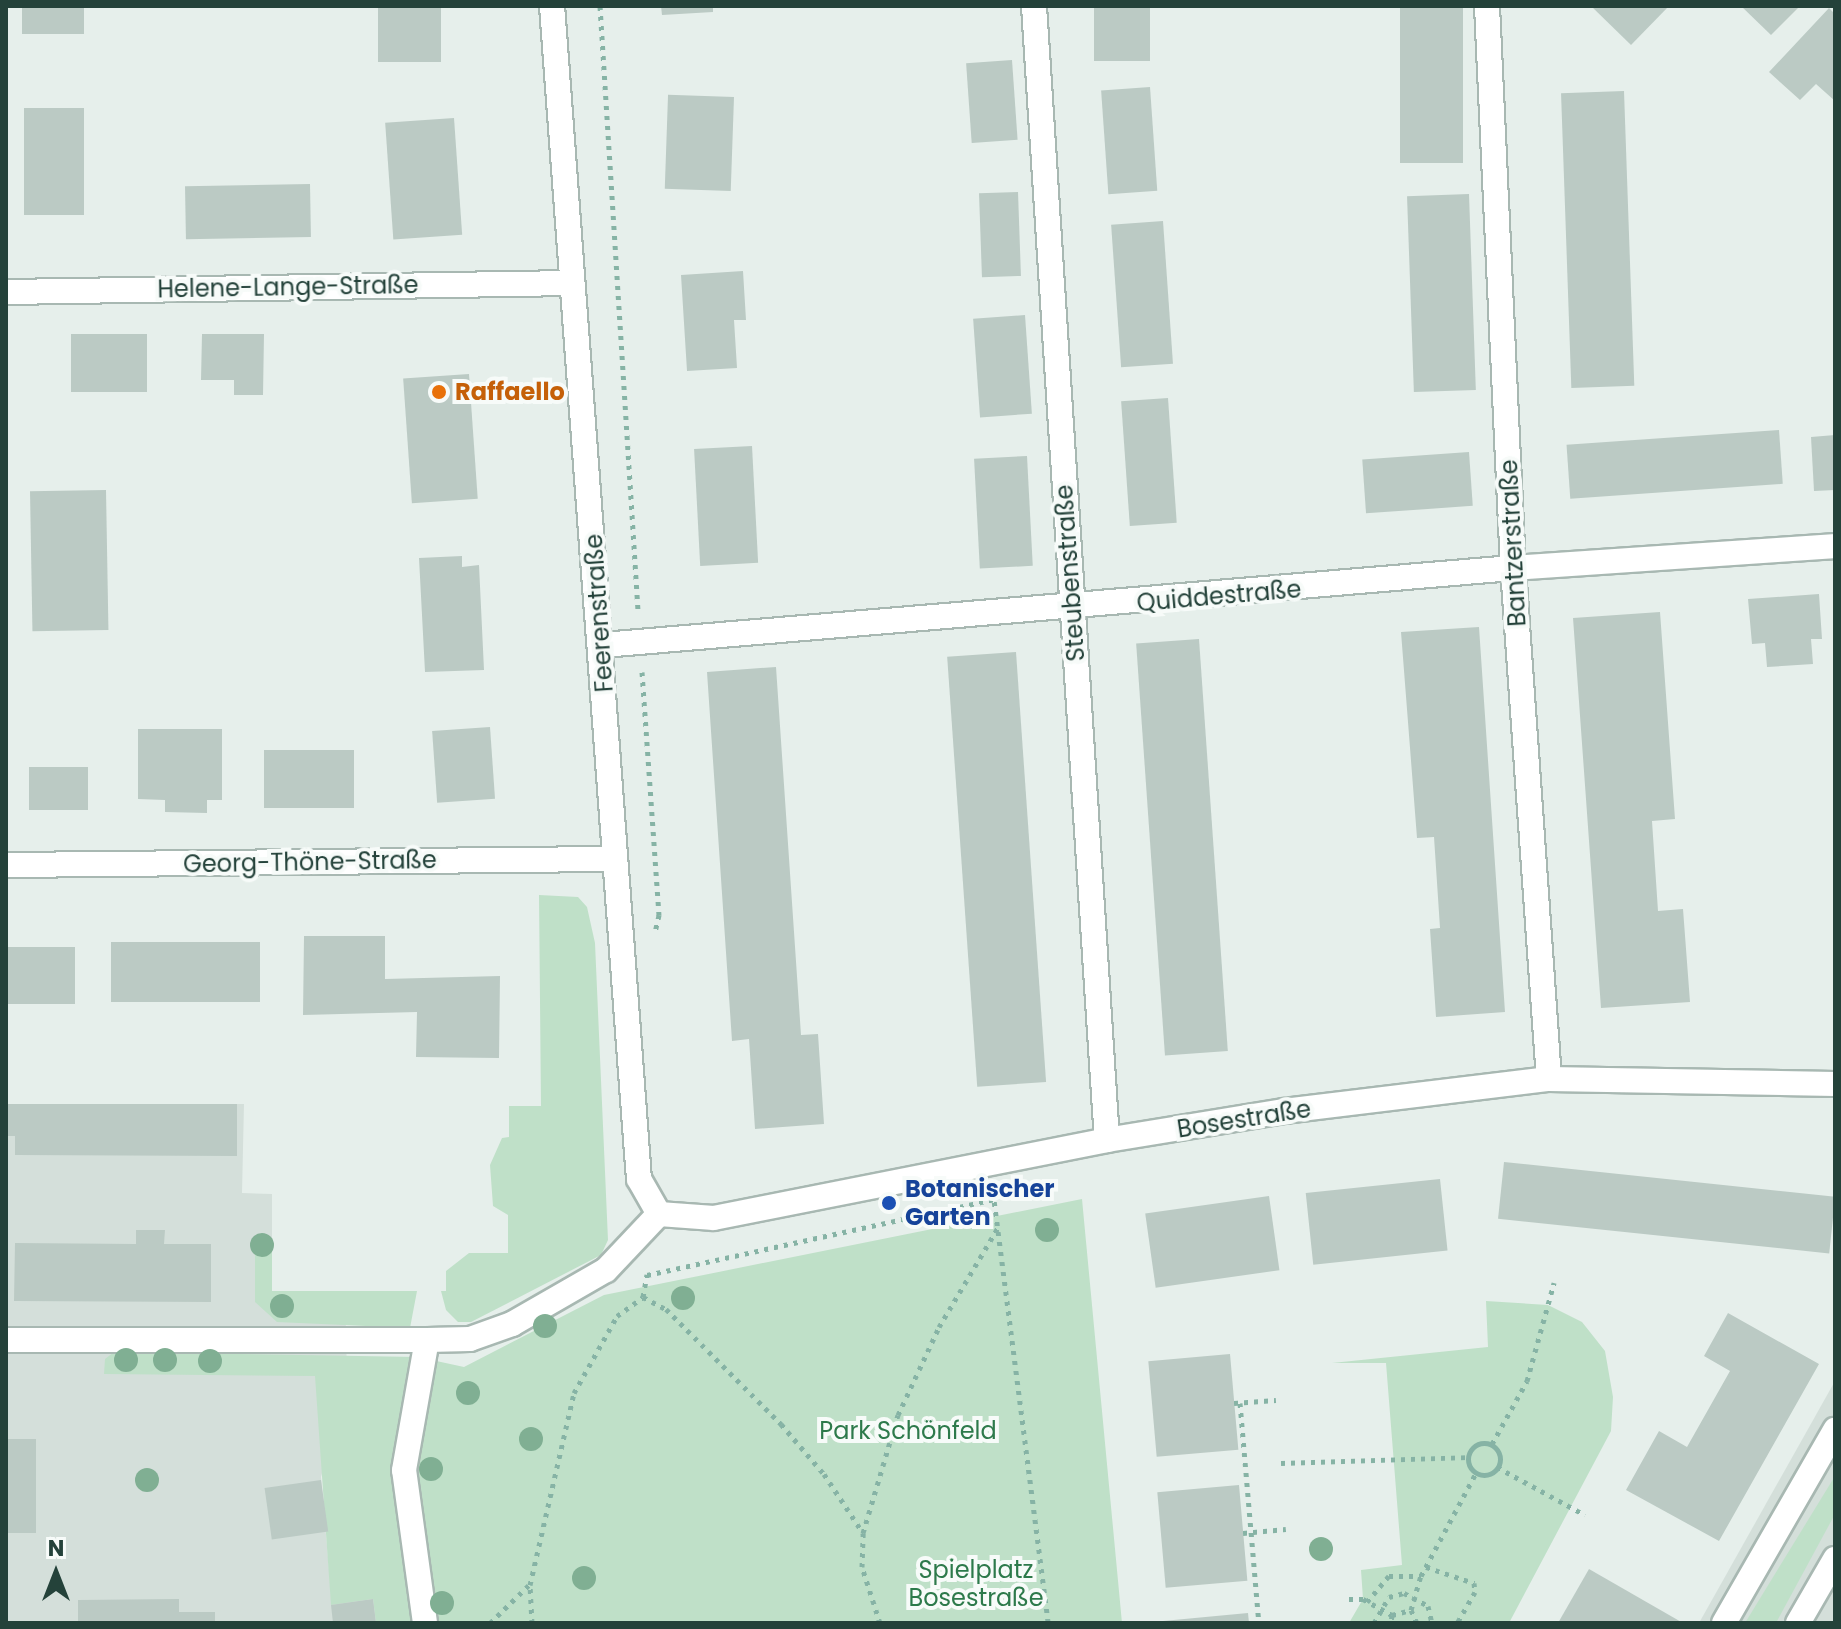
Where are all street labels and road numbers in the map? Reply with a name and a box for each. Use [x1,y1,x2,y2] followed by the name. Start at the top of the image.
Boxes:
[157,270,419,304] street label: Helene-Lange-Straße
[1494,459,1532,627] street label: Bantzerstraße
[1049,484,1091,662] street label: Steubenstraße
[579,533,619,693] street label: Feerenstraße
[1135,574,1303,618] street label: Quiddestraße
[183,845,437,879] street label: Georg-Thöne-Straße
[1175,1094,1313,1144] street label: Bosestraße

